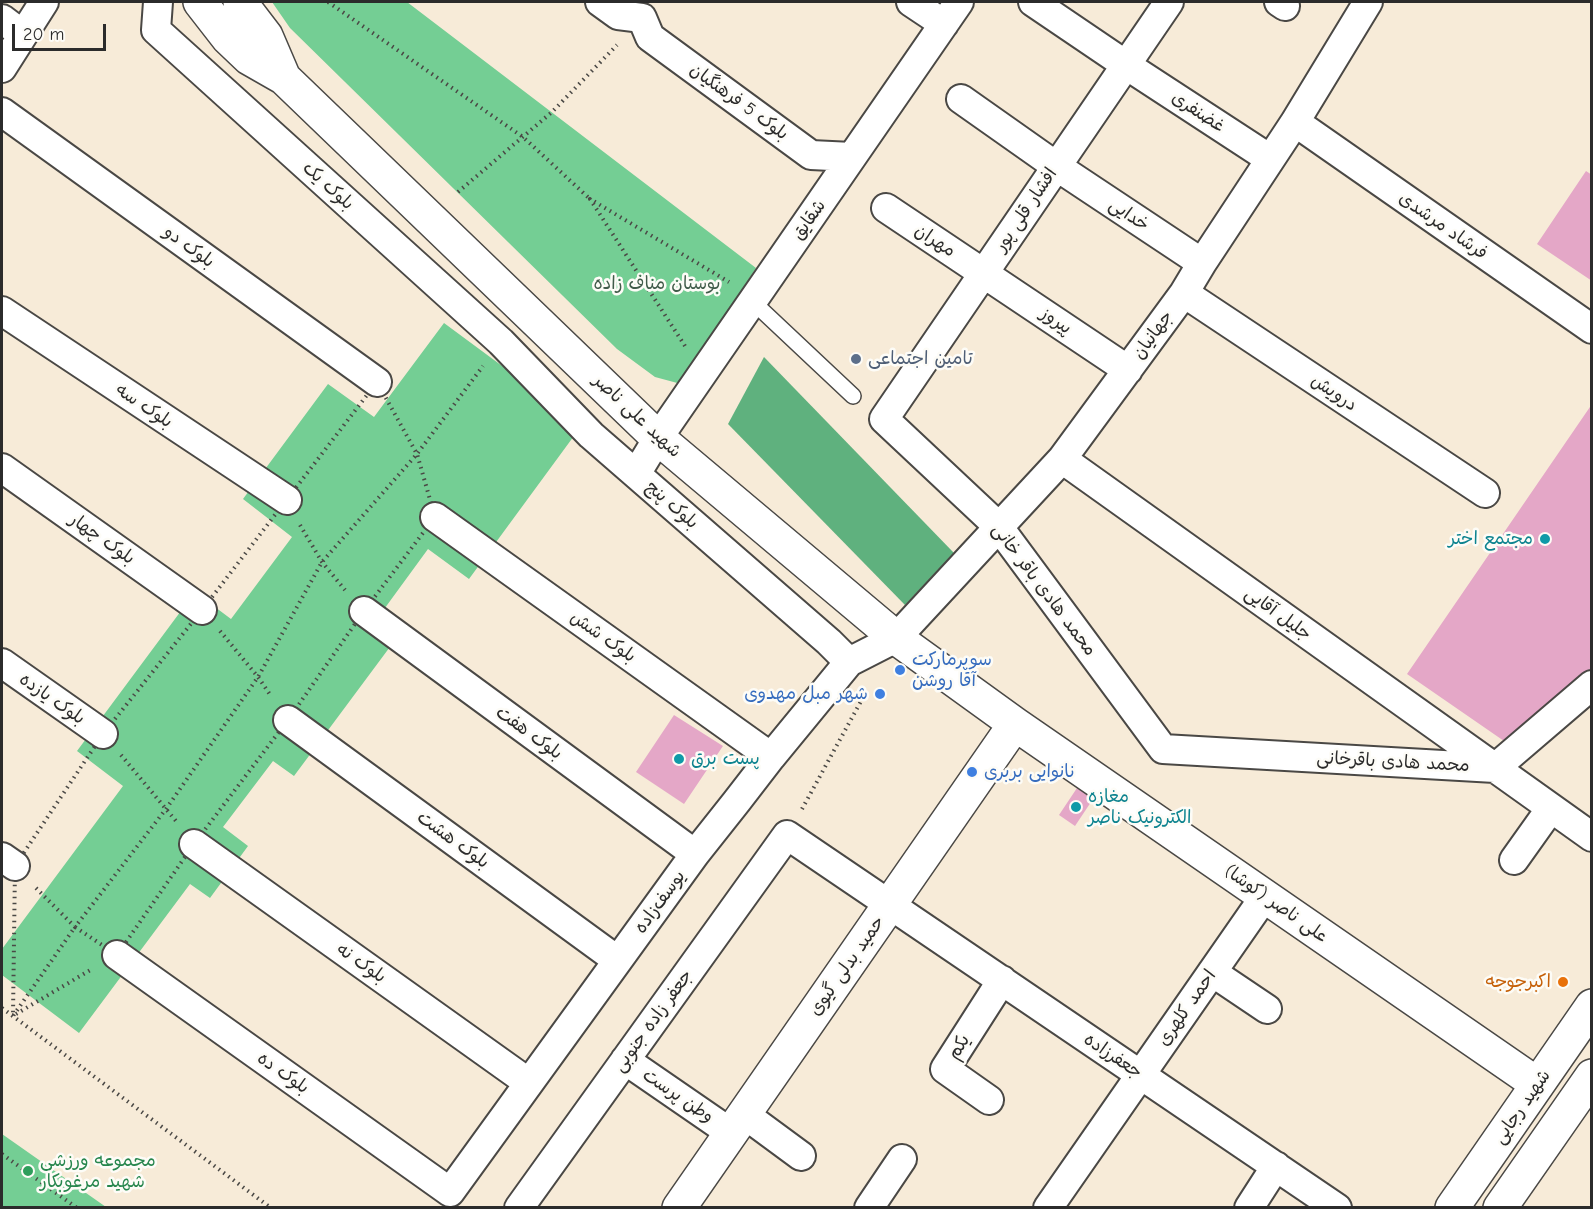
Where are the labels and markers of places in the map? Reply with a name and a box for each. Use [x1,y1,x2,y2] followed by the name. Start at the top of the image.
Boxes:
[868,348,973,370] place label: تامین اجتماعی
[849,352,863,366] marker: تامین اجتماعی
[1448,528,1533,550] place label: مجتمع اختر
[1538,532,1552,546] marker: مجتمع اختر
[912,649,992,692] place label: سوپرمارکت آقا روشن
[893,663,907,677] marker: سوپرمارکت آقا روشن
[744,683,868,705] place label: شهر مبل مهدوی
[873,687,887,701] marker: شهر مبل مهدوی
[691,748,760,770] place label: پست برق
[672,752,686,766] marker: پست برق
[984,761,1075,783] place label: نانوایی بربری
[965,765,979,779] marker: نانوایی بربری
[1088,786,1191,828] place label: مغازه الکترونیک ناصر
[1069,800,1083,814] marker: مغازه الکترونیک ناصر
[1485,971,1551,993] place label: اکبرجوجه
[1556,975,1570,989] marker: اکبرجوجه
[40,1150,156,1192] place label: مجموعه ورزشی شهید مرغوبکار
[21,1164,35,1178] marker: مجموعه ورزشی شهید مرغوبکار

